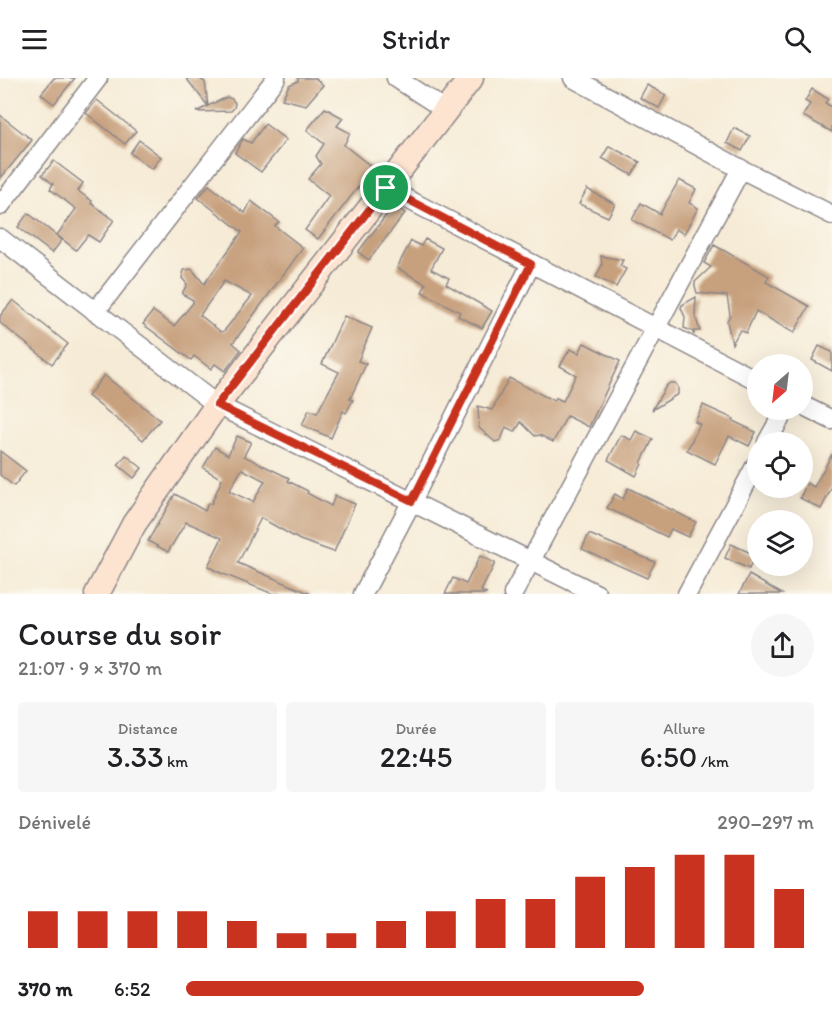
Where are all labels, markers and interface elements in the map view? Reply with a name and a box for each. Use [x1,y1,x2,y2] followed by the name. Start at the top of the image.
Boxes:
[18,23,51,56] icon: menu
[382,23,450,56] text: Stridr
[781,23,814,56] icon: search
[360,162,411,213] pin
[369,171,402,204] icon: arrive
[747,354,813,420] north arrow
[747,354,813,576] map controls
[747,432,813,498] button: locate
[747,510,813,576] button: layers
[18,614,221,653] text: Course du soir
[751,614,814,677] button: share
[18,656,162,680] text: 21:07 · 9 × 370 m
[118,719,178,738] text: Distance
[395,719,437,738] text: Durée
[663,719,705,738] text: Allure
[107,738,164,775] text: 3.33
[380,738,452,775] text: 22:45
[640,738,697,775] text: 6:50
[164,752,188,771] text: km
[697,752,729,771] text: /km
[18,810,91,834] text: Dénivelé
[717,810,814,834] text: 290–297 m
[18,977,72,1001] text: 370 m
[114,977,151,1001] text: 6:52

